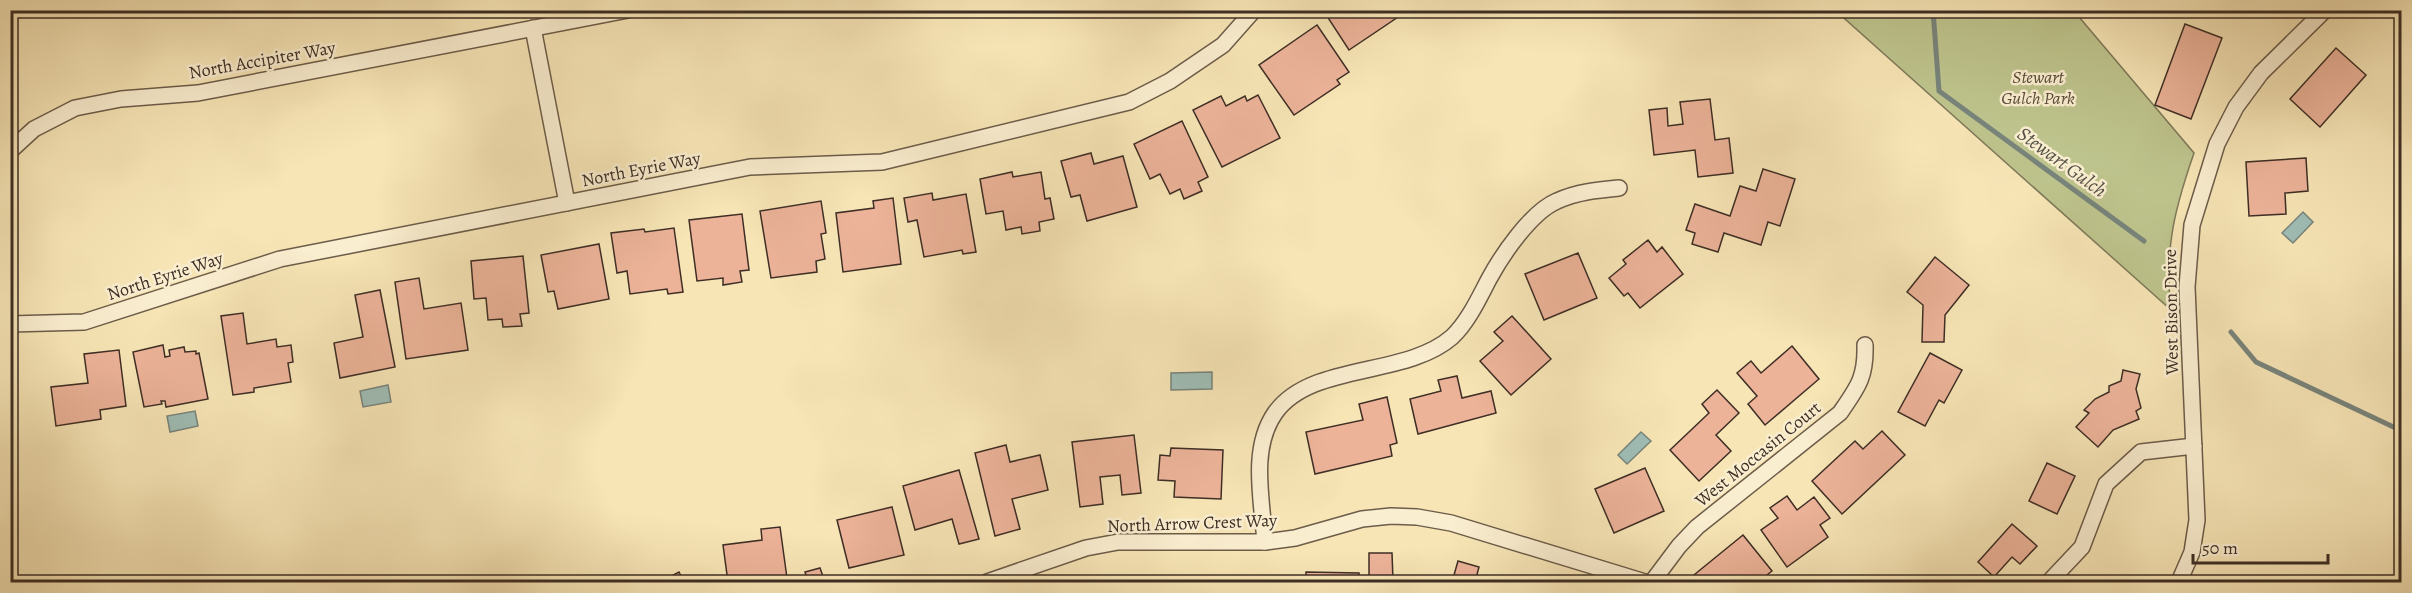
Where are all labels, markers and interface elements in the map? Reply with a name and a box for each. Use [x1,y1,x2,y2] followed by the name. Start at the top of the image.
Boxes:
[187,35,338,85] street label: North Accipiter Way
[2001,65,2075,110] park label: Stewart Gulch Park
[2012,120,2112,204] water label: Stewart Gulch
[579,146,703,192] street label: North Eyrie Way
[104,246,227,306] street label: North Eyrie Way
[2158,249,2184,376] street label: West Bison Drive
[1689,396,1826,513] street label: West Moccasin Court
[1107,508,1278,538] street label: North Arrow Crest Way
[2193,527,2328,565] scale bar
[2202,536,2238,560] text: 50 m

